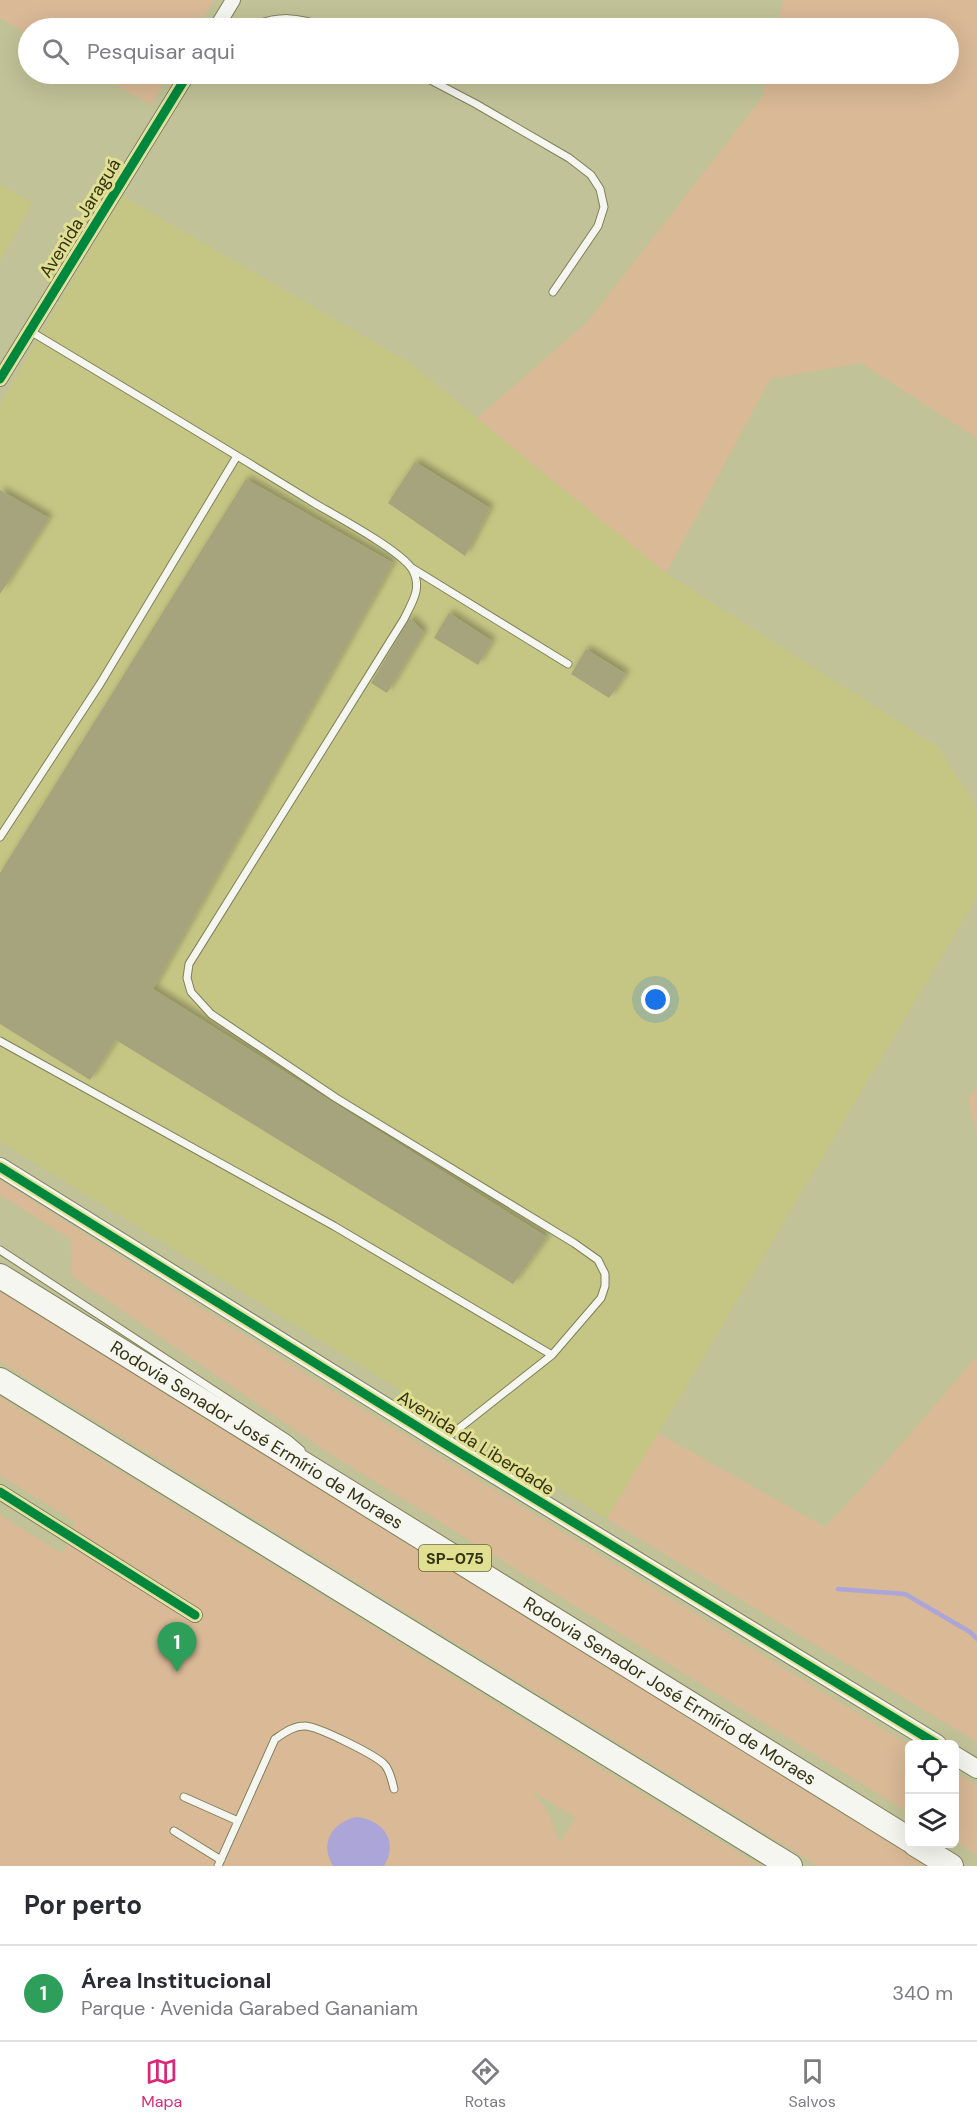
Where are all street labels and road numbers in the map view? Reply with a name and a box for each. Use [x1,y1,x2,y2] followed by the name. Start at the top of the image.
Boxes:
[34,154,126,282] street label: Avenida Jaraguá
[106,1335,408,1535] street label: Rodovia Senador José Ermírio de Moraes
[393,1385,559,1501] street label: Avenida da Liberdade
[419,1545,491,1571] road number: SP-075
[519,1591,821,1791] street label: Rodovia Senador José Ermírio de Moraes

